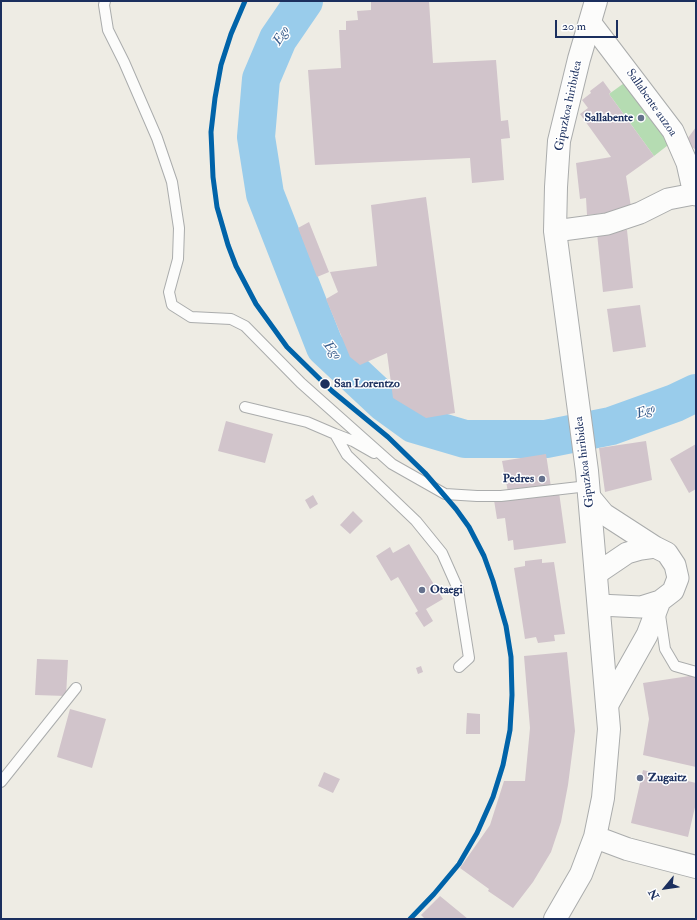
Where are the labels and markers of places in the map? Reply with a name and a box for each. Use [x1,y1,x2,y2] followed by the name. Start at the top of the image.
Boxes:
[584,111,633,125] place label: Sallabente
[636,113,646,123] marker: Sallabente
[318,377,332,391] marker: San Lorentzo
[334,377,400,391] place label: San Lorentzo
[503,472,534,486] place label: Pedres
[537,474,547,484] marker: Pedres
[430,583,463,597] place label: Otaegi
[417,585,427,595] marker: Otaegi
[648,771,687,785] place label: Zugaitz
[635,773,645,783] marker: Zugaitz

